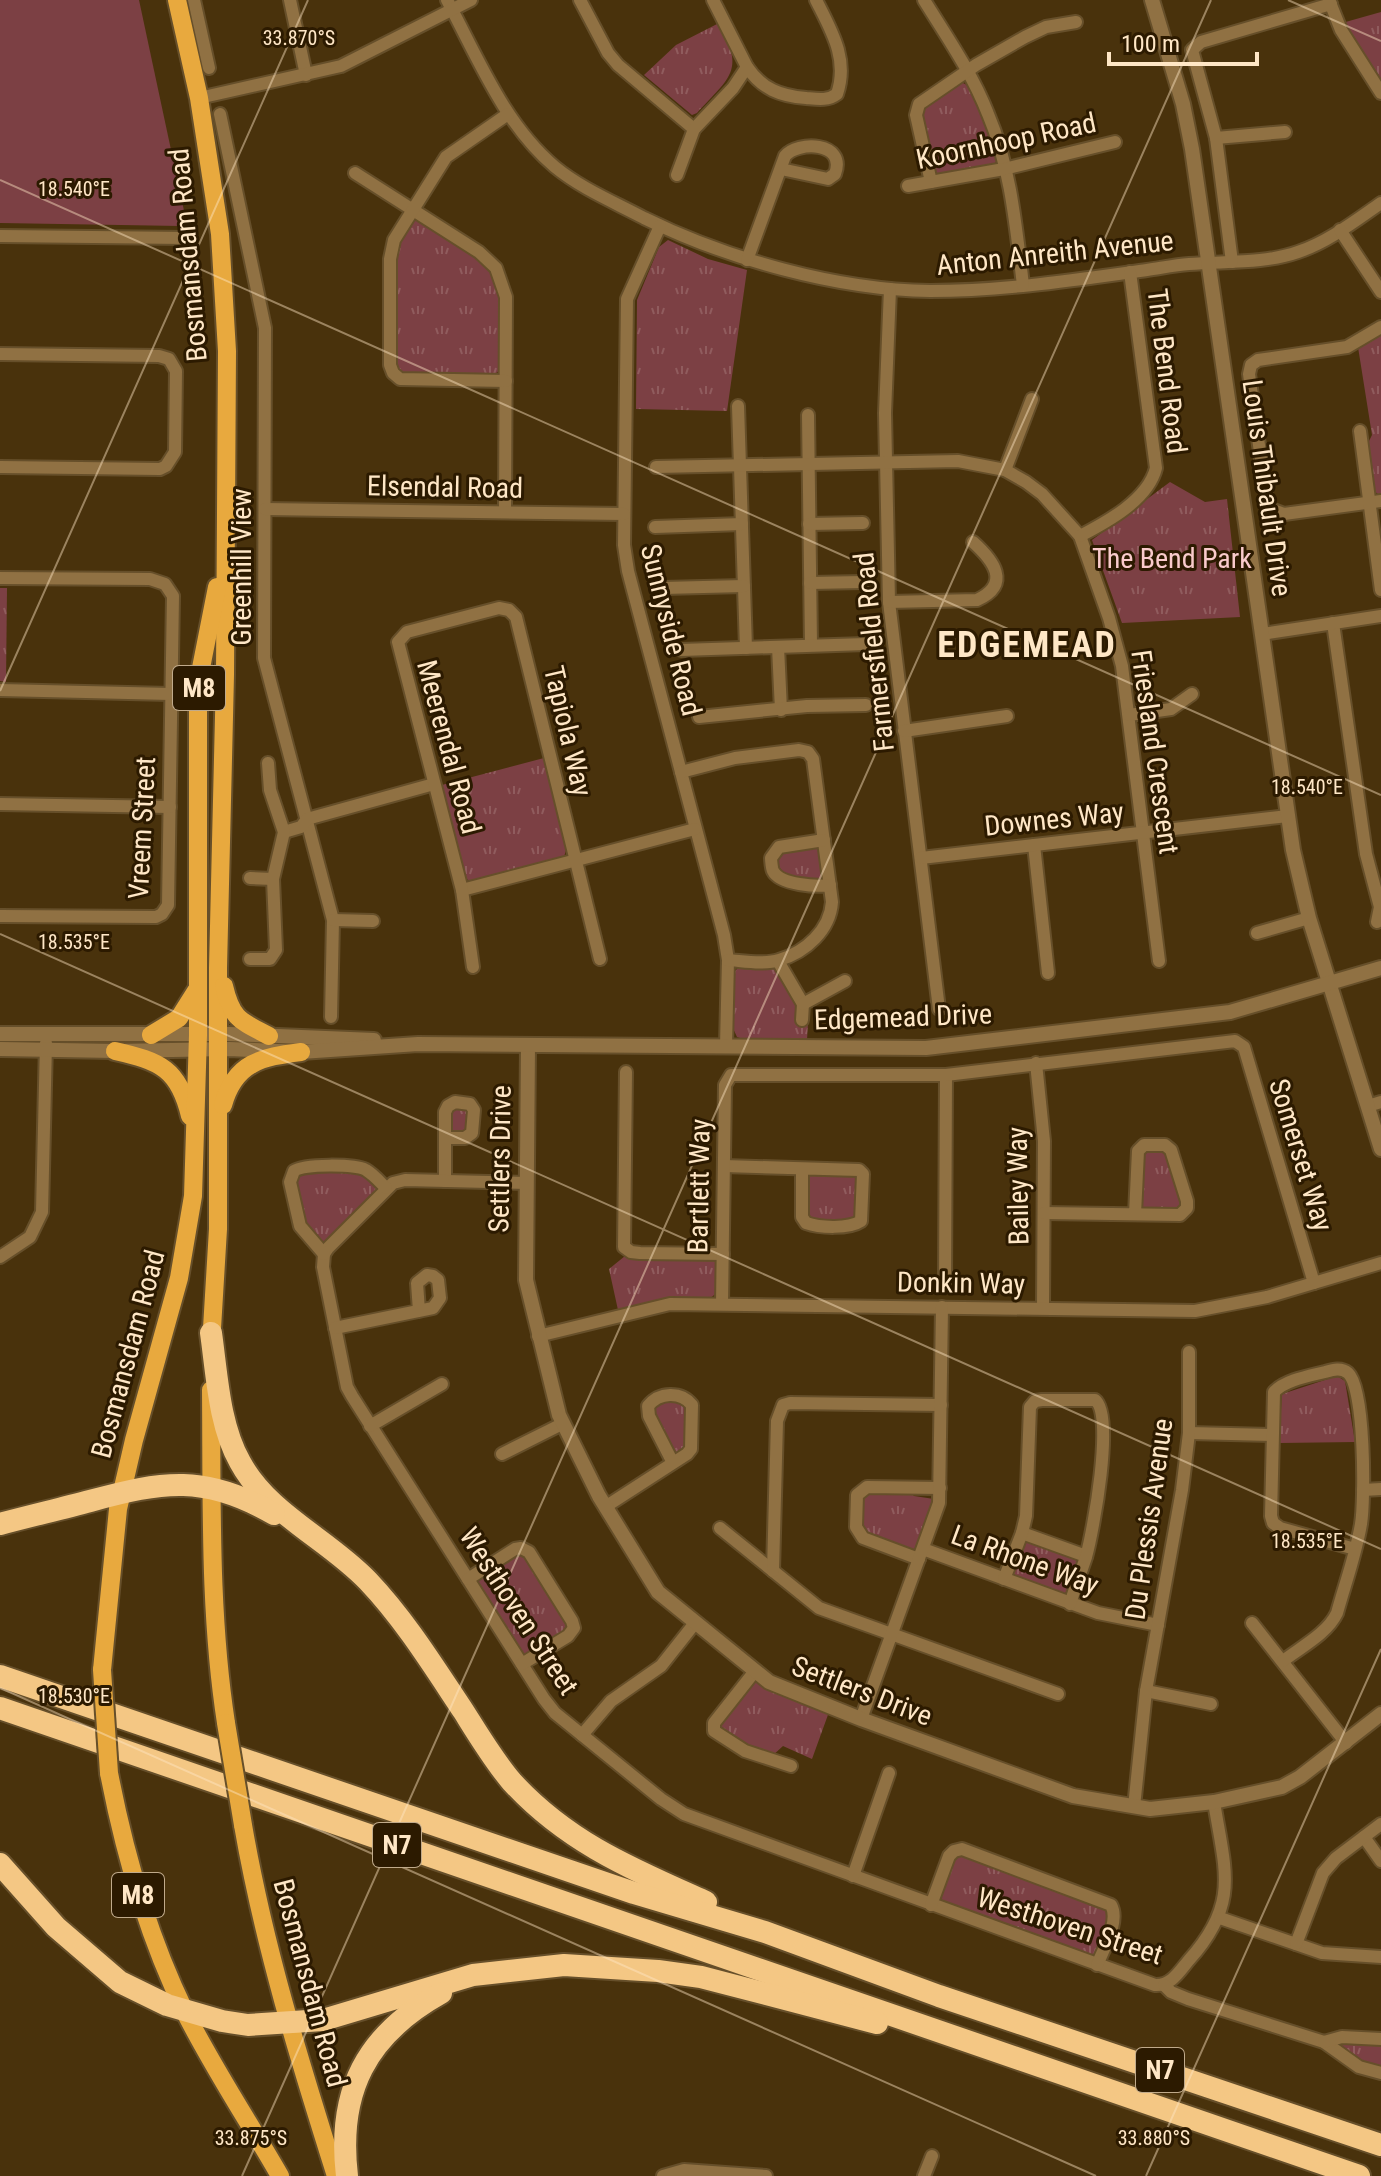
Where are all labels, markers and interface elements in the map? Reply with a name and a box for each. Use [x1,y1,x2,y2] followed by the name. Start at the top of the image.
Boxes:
[1109,16,1257,66] scale bar
[263,26,335,50] text: 33.870°S
[1121,30,1180,58] text: 100 m
[913,106,1099,176] street label: Koornhoop Road
[162,147,214,363] street label: Bosmansdam Road
[38,177,110,201] text: 18.540°E
[935,224,1175,282] street label: Anton Anreith Avenue
[1140,287,1194,455] street label: The Bend Road
[1235,378,1299,598] street label: Louis Thibault Drive
[367,469,523,505] street label: Elsendal Road
[225,488,258,646] street label: Greenhill View
[634,541,708,719] street label: Sunnyside Road
[1092,542,1252,575] park label: The Bend Park
[847,551,901,753] street label: Farmersfield Road
[937,624,1117,666] district label: EDGEMEAD
[1124,648,1186,856] street label: Friesland Crescent
[410,656,488,838] street label: Meerendal Road
[537,663,599,800] street label: Tapiola Way
[173,666,225,710] road number: M8
[122,756,162,900] street label: Vreem Street
[1271,775,1343,799] text: 18.540°E
[983,795,1126,843] street label: Downes Way
[38,930,110,954] text: 18.535°E
[813,997,993,1037] street label: Edgemead Drive
[1262,1075,1340,1236] street label: Somerset Way
[482,1085,518,1233] street label: Settlers Drive
[681,1118,717,1254] street label: Bartlett Way
[1000,1126,1036,1245] street label: Bailey Way
[84,1246,172,1462] street label: Bosmansdam Road
[897,1265,1026,1301] street label: Donkin Way
[1119,1416,1179,1622] street label: Du Plessis Avenue
[947,1518,1104,1602] street label: La Rhone Way
[453,1521,585,1701] street label: Westhoven Street
[1271,1529,1343,1553] text: 18.535°E
[787,1649,937,1733] street label: Settlers Drive
[38,1684,110,1708] text: 18.530°E
[373,1823,421,1867] road number: N7
[112,1873,164,1917] road number: M8
[266,1875,354,2091] street label: Bosmansdam Road
[973,1880,1167,1972] street label: Westhoven Street
[1136,2048,1184,2092] road number: N7
[215,2126,287,2150] text: 33.875°S
[1118,2126,1190,2150] text: 33.880°S

